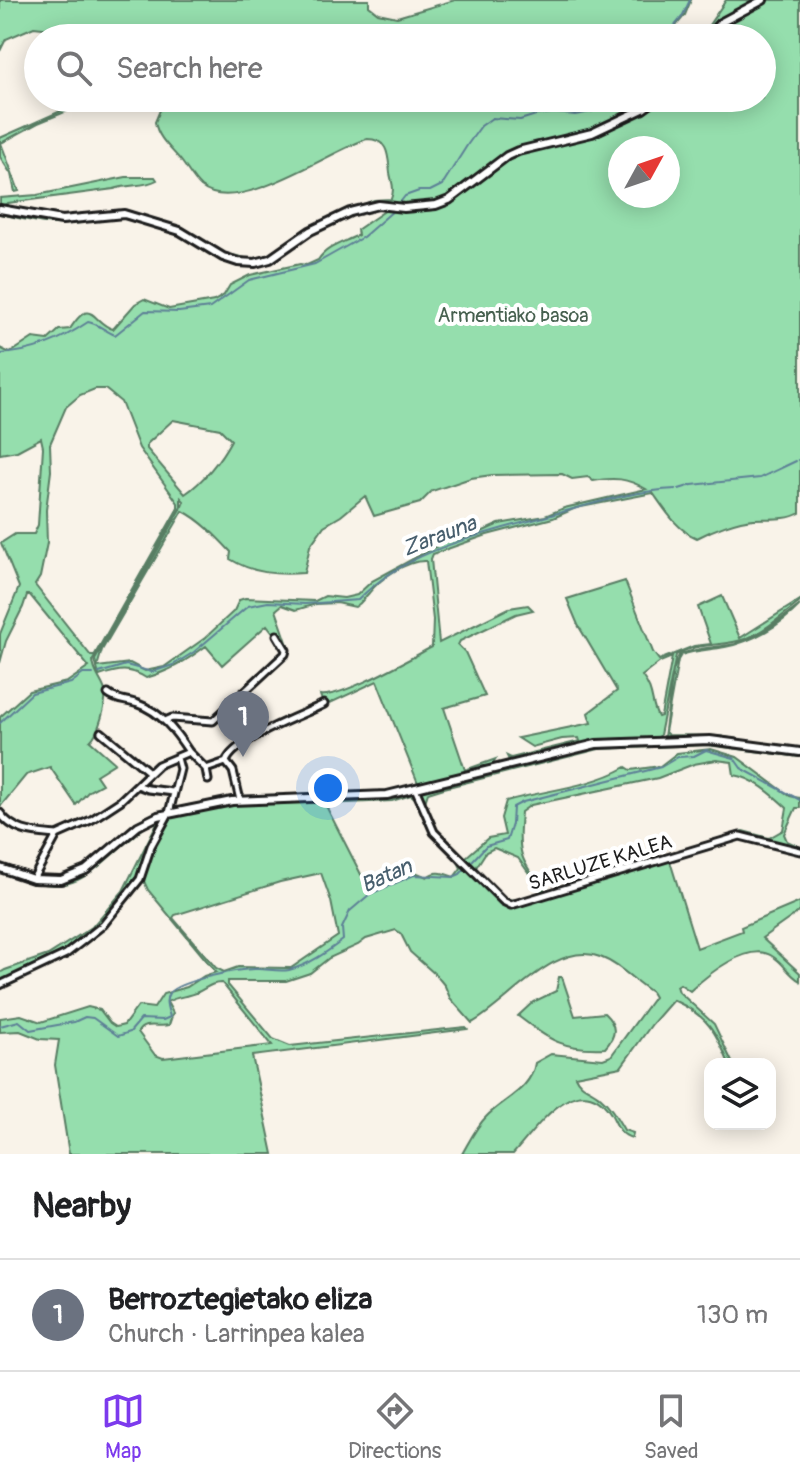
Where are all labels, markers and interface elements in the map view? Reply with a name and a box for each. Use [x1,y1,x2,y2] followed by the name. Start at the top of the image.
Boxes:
[24,24,776,112] search box
[52,46,96,90] icon: search
[116,50,263,87] text: Search here
[608,136,680,208] north arrow
[438,303,588,328] park label: Armentiako basoa
[399,509,482,563] water label: Zarauna
[217,691,269,757] pin: 1
[308,768,348,808] your location
[525,829,675,896] street label: SARLUZE KALEA
[357,852,418,899] water label: Batan
[704,1058,776,1130] map controls
[704,1058,776,1130] button: layers
[32,1185,131,1228] text: Nearby
[108,1281,372,1318] text: Berroztegietako eliza
[53,1299,63,1331] text: 1
[697,1299,768,1331] text: 130 m
[108,1318,365,1350] text: Church · Larrinpea kalea
[101,1389,145,1465] tab: Map
[348,1389,441,1465] tab: Directions
[644,1389,699,1465] tab: Saved

